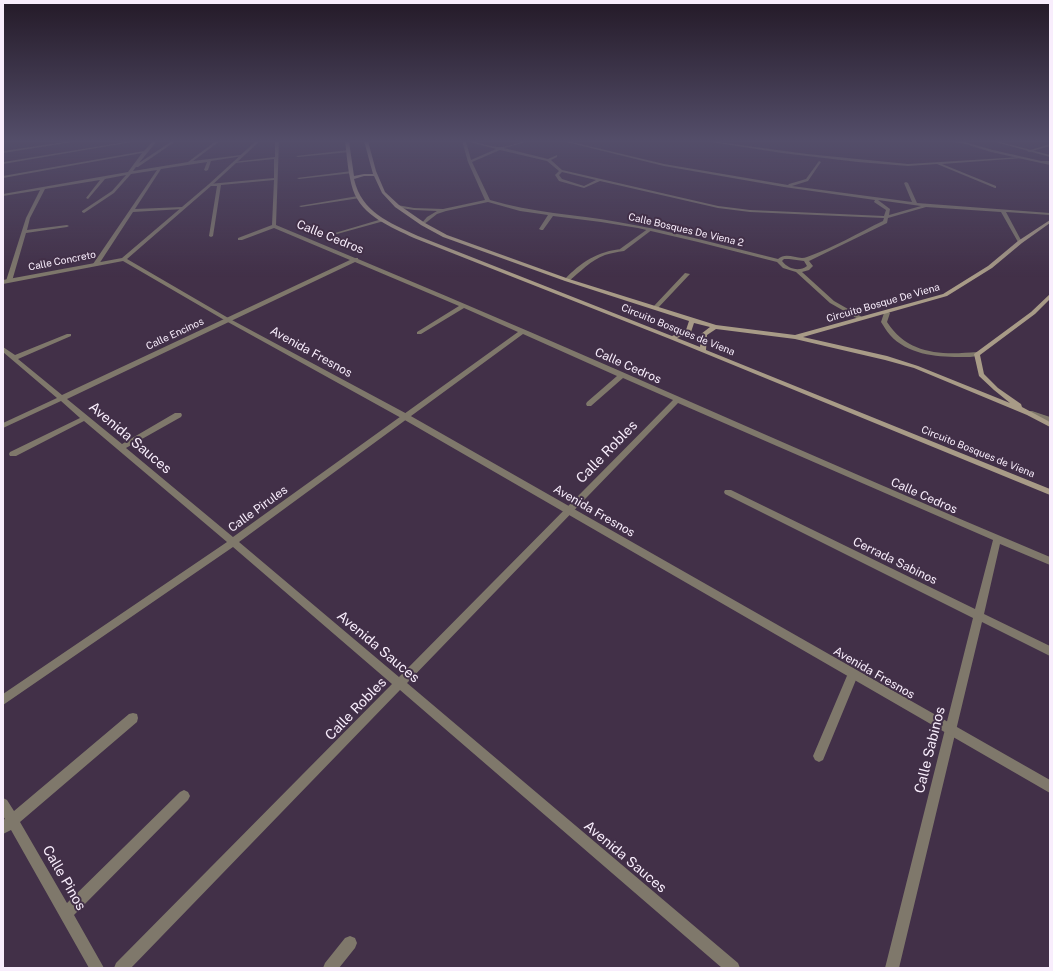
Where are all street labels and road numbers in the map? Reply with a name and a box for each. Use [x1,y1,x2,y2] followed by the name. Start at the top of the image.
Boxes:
[627,211,745,249] street label: Calle Bosques De Viena 2
[294,217,366,257] street label: Calle Cedros
[27,249,97,273] street label: Calle Concreto
[825,281,941,325] street label: Circuito Bosque De Viena
[619,302,737,358] street label: Circuito Bosques de Viena
[144,315,206,353] street label: Calle Encinos
[268,324,354,380] street label: Avenida Fresnos
[593,345,663,387] street label: Calle Cedros
[85,399,175,477] street label: Avenida Sauces
[573,417,641,487] street label: Calle Robles
[919,424,1037,480] street label: Circuito Bosques de Viena
[889,475,959,517] street label: Calle Cedros
[551,482,637,540] street label: Avenida Fresnos
[225,483,291,535] street label: Calle Pirules
[850,534,940,588] street label: Cerrada Sabinos
[333,608,423,686] street label: Avenida Sauces
[831,644,917,702] street label: Avenida Fresnos
[322,674,390,744] street label: Calle Robles
[911,705,949,795] street label: Calle Sabinos
[580,818,670,896] street label: Avenida Sauces
[39,843,89,913] street label: Calle Pinos

